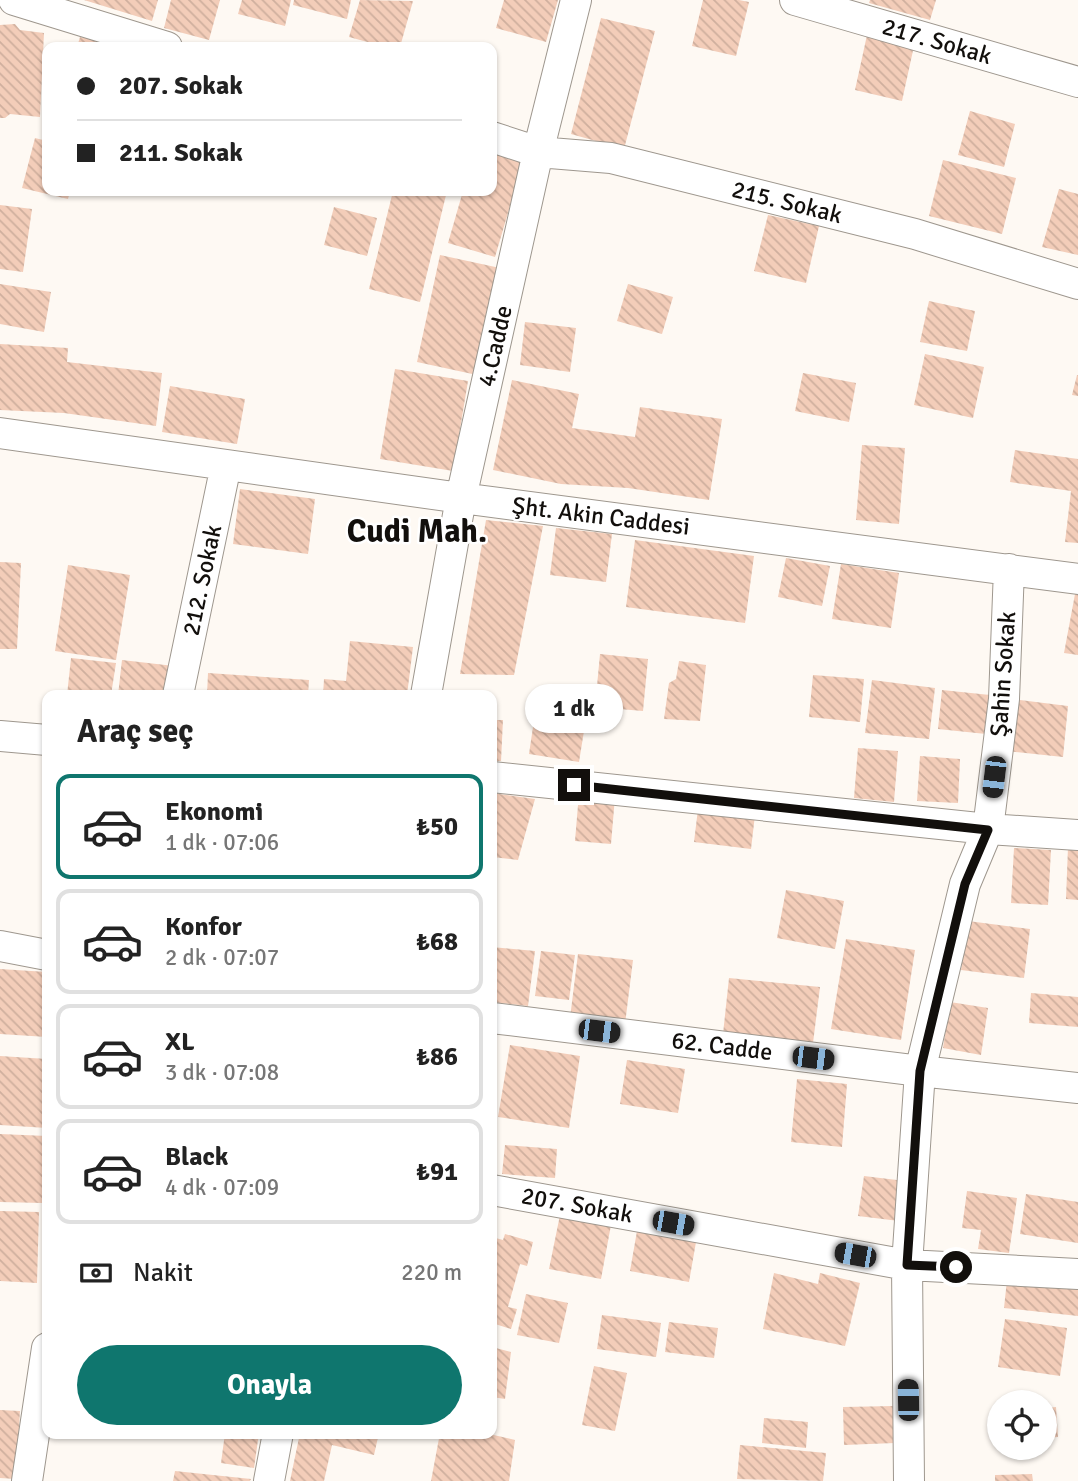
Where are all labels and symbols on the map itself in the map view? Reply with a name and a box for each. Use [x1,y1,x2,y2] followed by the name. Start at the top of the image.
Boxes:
[879,11,995,71] street label: 217. Sokak
[729,174,845,230] street label: 215. Sokak
[471,302,519,390] street label: 4.Cadde
[510,490,692,542] street label: Şht. Akin Caddesi
[347,512,487,551] district label: Cudi Mah.
[176,522,228,638] street label: 212. Sokak
[984,610,1022,738] street label: Şahin Sokak
[525,684,623,732] callout: 1 dk
[982,755,1007,799] car
[558,769,590,801] route end
[577,1018,622,1044] car
[670,1025,774,1067] street label: 62. Cadde
[791,1045,836,1071] car
[519,1180,635,1230] street label: 207. Sokak
[651,1209,696,1237] car
[833,1241,878,1269] car
[940,1251,972,1283] route start
[898,1379,919,1421] car

